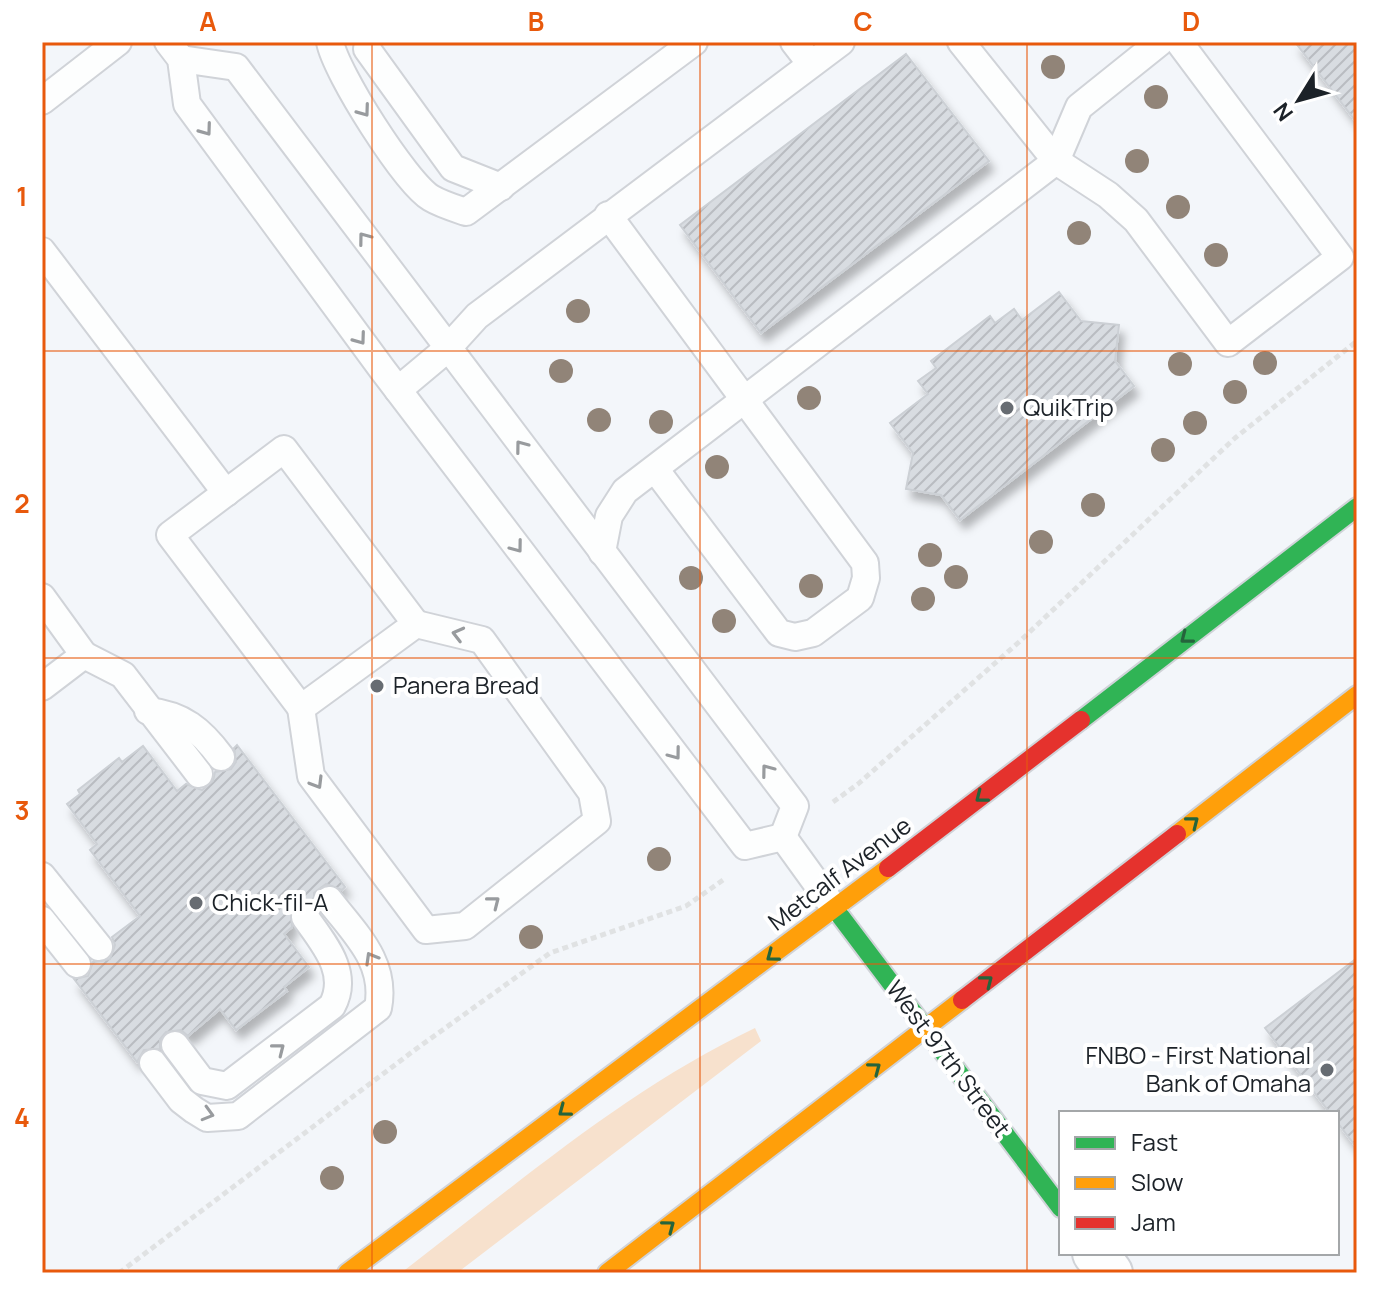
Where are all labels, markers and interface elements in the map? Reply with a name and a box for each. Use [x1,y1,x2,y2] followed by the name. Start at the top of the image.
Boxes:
[199,3,217,39] text: A
[528,3,544,39] text: B
[853,3,873,39] text: C
[1182,3,1200,39] text: D
[1259,60,1339,140] north arrow
[1266,97,1300,127] text: N
[354,103,368,117] one-way arrow
[196,121,211,136] one-way arrow
[16,178,28,214] text: 1
[360,232,374,247] one-way arrow
[351,331,365,345] one-way arrow
[1023,390,1114,423] place label: QuikTrip
[998,399,1016,417] marker: QuikTrip
[516,440,530,455] one-way arrow
[14,485,30,521] text: 2
[508,538,522,553] one-way arrow
[452,627,466,644] one-way arrow
[1181,629,1195,643] one-way arrow
[393,668,539,701] place label: Panera Bread
[368,677,386,695] marker: Panera Bread
[665,745,679,759] one-way arrow
[763,764,777,779] one-way arrow
[308,774,323,788] one-way arrow
[975,787,990,802] one-way arrow
[14,792,30,828] text: 3
[761,808,917,937] street label: Metcalf Avenue
[1184,818,1199,832] one-way arrow
[212,885,328,918] place label: Chick-fil-A
[187,894,205,912] marker: Chick-fil-A
[485,898,500,912] one-way arrow
[766,946,781,961] one-way arrow
[365,953,381,967] one-way arrow
[879,973,1019,1143] street label: West 97th Street
[979,977,993,991] one-way arrow
[1085,1038,1311,1099] place label: FNBO - First National Bank of Omaha
[270,1044,284,1059] one-way arrow
[1318,1061,1336,1079] marker: FNBO - First National Bank of Omaha
[867,1063,881,1077] one-way arrow
[14,1099,30,1135] text: 4
[558,1102,572,1116] one-way arrow
[200,1105,214,1122] one-way arrow
[1059,1111,1339,1255] legend
[1131,1125,1178,1158] text: Fast
[1131,1165,1184,1198] text: Slow
[1131,1205,1176,1238] text: Jam
[660,1221,675,1235] one-way arrow

